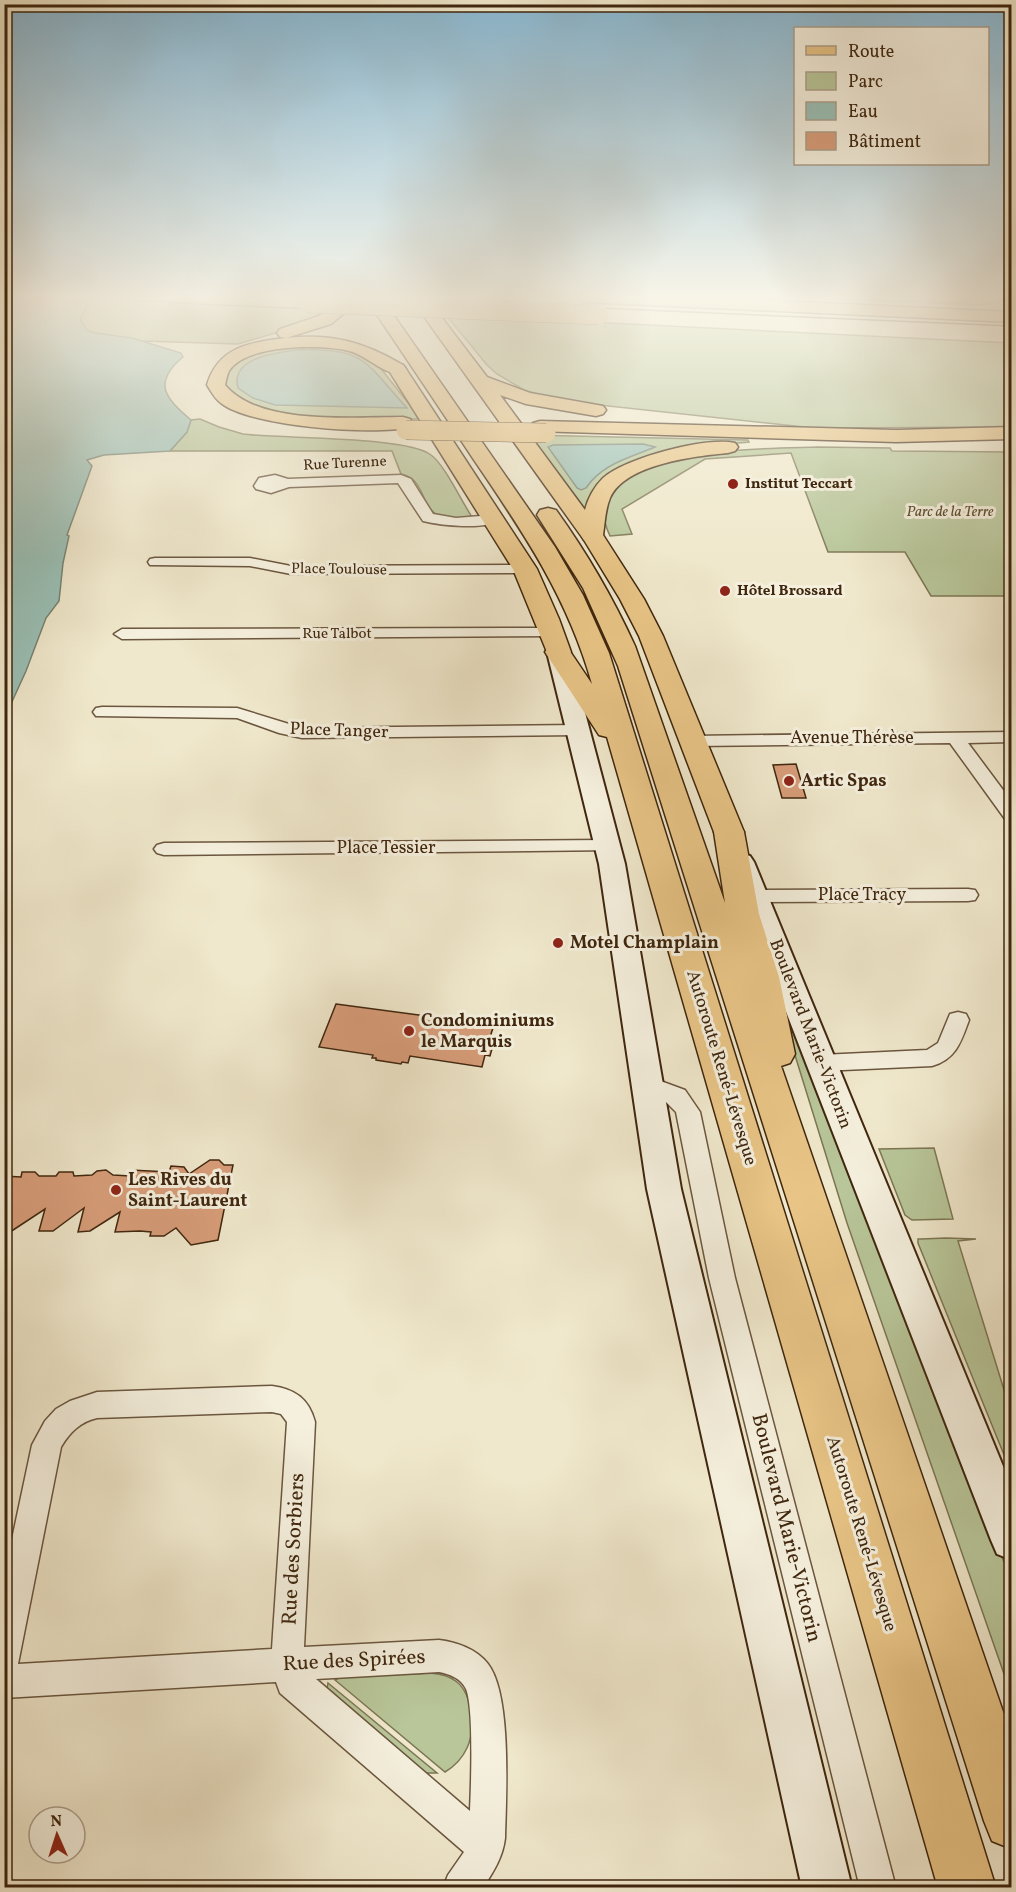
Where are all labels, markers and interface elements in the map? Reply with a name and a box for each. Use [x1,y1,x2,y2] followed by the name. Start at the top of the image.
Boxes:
[794,27,989,165] legend
[848,40,894,65] text: Route
[848,70,883,95] text: Parc
[848,100,878,125] text: Eau
[848,130,921,155] text: Bâtiment
[303,451,387,477] street label: Rue Turenne
[745,474,853,495] place label: Institut Teccart
[726,477,740,491] marker: Institut Teccart
[906,502,994,523] park label: Parc de la Terre
[291,559,387,581] street label: Place Toulouse
[737,581,843,602] place label: Hôtel Brossard
[718,584,732,598] marker: Hôtel Brossard
[302,624,372,645] street label: Rue Talbot
[289,717,389,745] street label: Place Tanger
[790,726,914,751] street label: Avenue Thérèse
[801,769,887,794] place label: Artic Spas
[782,774,796,788] marker: Artic Spas
[336,836,436,861] street label: Place Tessier
[818,883,907,908] street label: Place Tracy
[570,931,719,956] place label: Motel Champlain
[762,935,858,1133] street label: Boulevard Marie-Victorin
[551,936,565,950] marker: Motel Champlain
[679,967,763,1169] street label: Autoroute René-Lévesque
[421,1009,554,1055] place label: Condominiums le Marquis
[402,1024,416,1038] marker: Condominiums le Marquis
[128,1168,247,1214] place label: Les Rives du Saint-Laurent
[109,1183,123,1197] marker: Les Rives du Saint-Laurent
[743,1410,829,1646] street label: Boulevard Marie-Victorin
[819,1433,903,1635] street label: Autoroute René-Lévesque
[276,1472,312,1626] street label: Rue des Sorbiers
[282,1643,426,1679] street label: Rue des Spirées
[27,1805,87,1865] north arrow
[50,1811,63,1833] text: N

